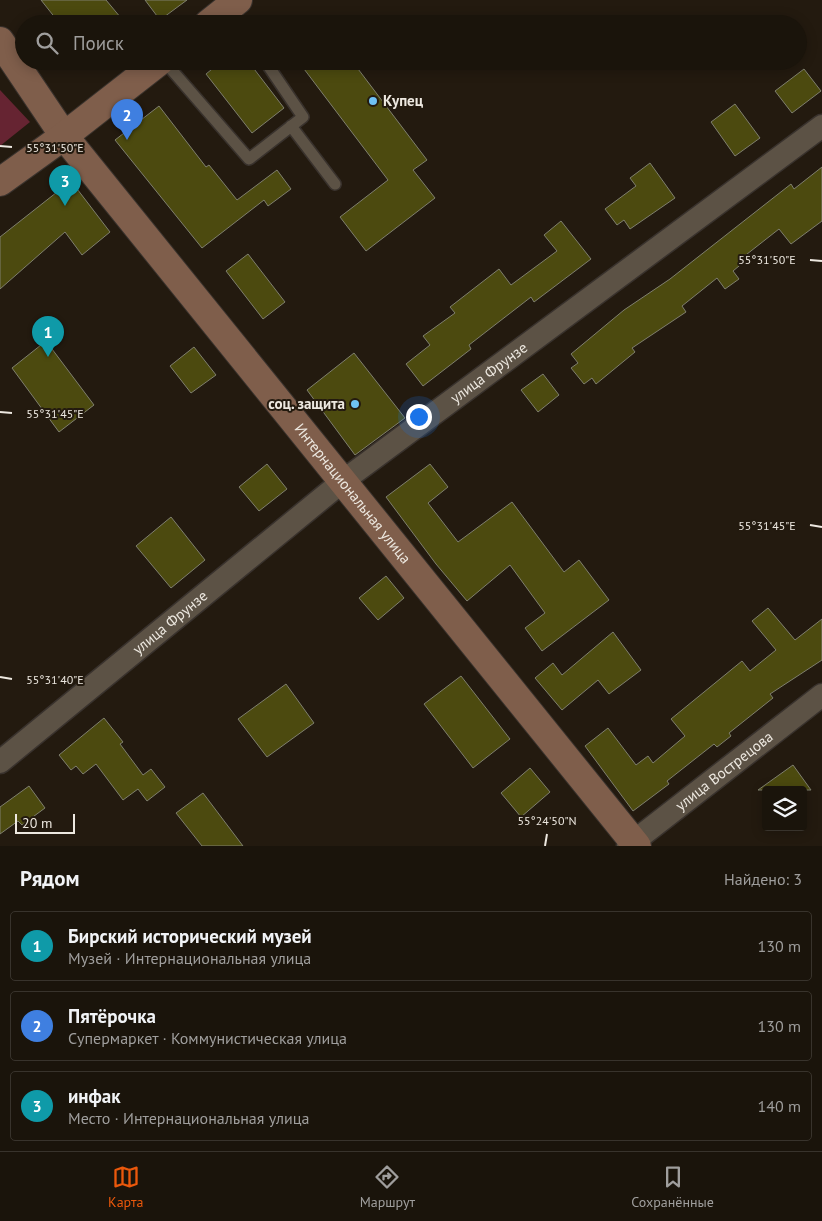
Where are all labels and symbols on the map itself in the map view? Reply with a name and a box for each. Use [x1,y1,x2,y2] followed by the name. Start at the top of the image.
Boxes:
[383,91,424,110] place label: Купец
[367,95,379,107] marker: Купец
[111,99,143,140] pin: 2
[26,140,84,155] text: 55°31'50"E
[49,165,81,206] pin: 3
[738,252,796,267] text: 55°31'50"E
[32,316,64,357] pin: 1
[446,338,531,407] street label: улица Фрунзе
[268,394,345,413] place label: соц. защита
[349,398,361,410] marker: соц. защита
[406,404,432,430] your location
[26,406,84,421] text: 55°31'45"E
[291,419,415,567] street label: Интернациональная улица
[738,518,796,533] text: 55°31'45"E
[129,586,211,658] street label: улица Фрунзе
[26,672,84,687] text: 55°31'40"E
[671,727,777,815] street label: улица Вострецова
[15,811,75,834] scale bar
[517,813,577,828] text: 55°24'50"N

